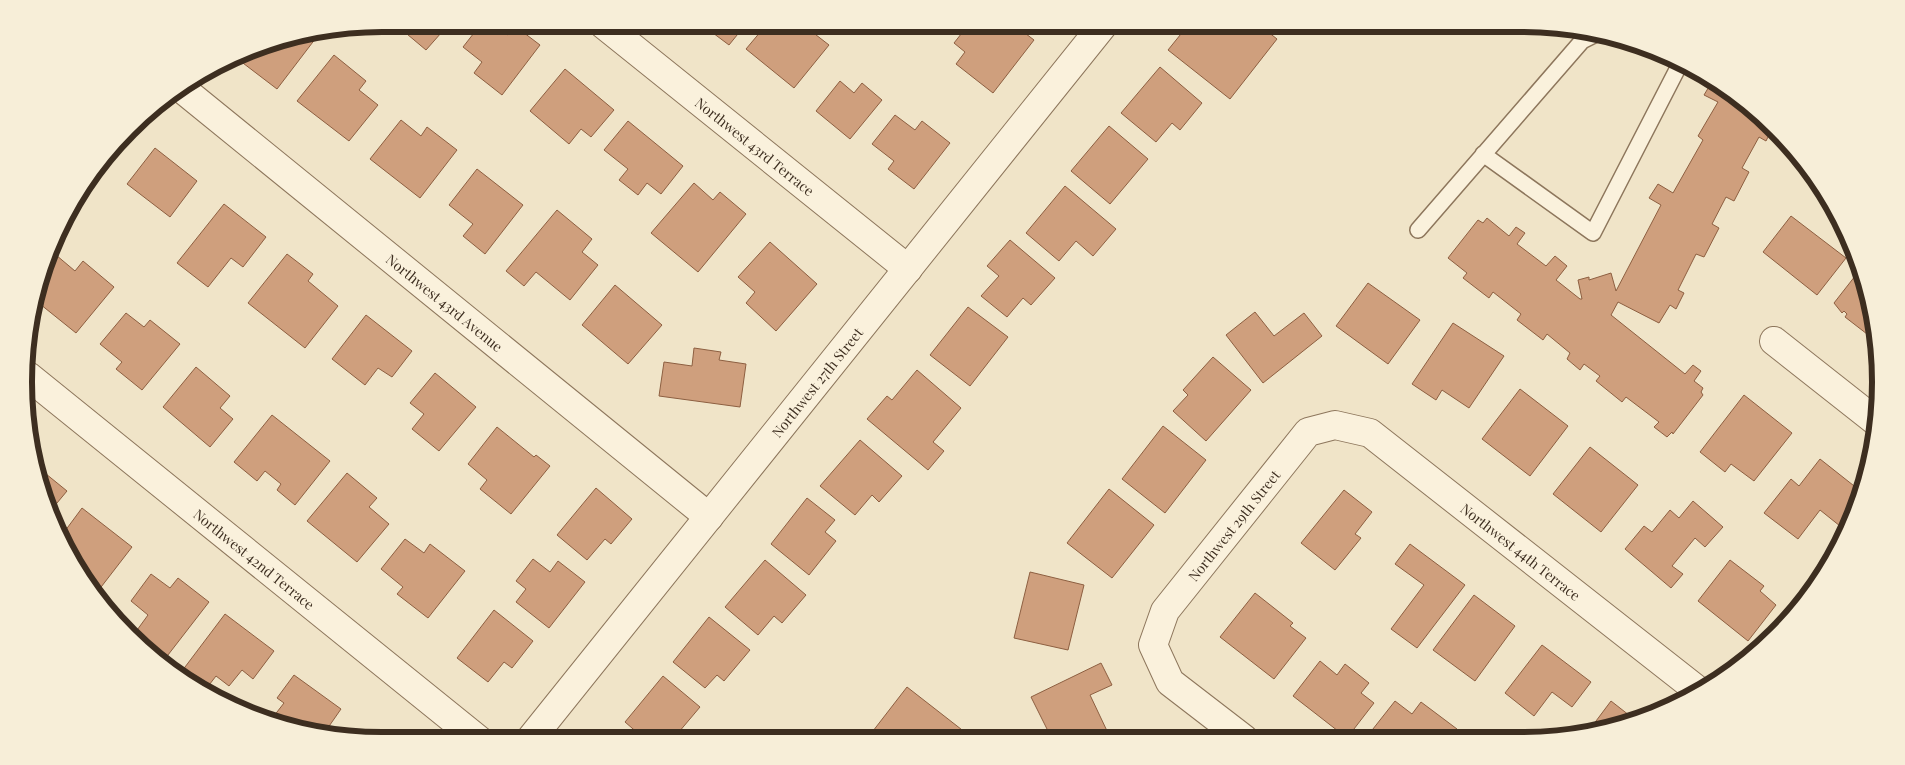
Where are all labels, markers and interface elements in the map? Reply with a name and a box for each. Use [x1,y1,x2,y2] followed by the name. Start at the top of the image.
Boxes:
[692,93,818,200] street label: Northwest 43rd Terrace
[383,249,507,355] street label: Northwest 43rd Avenue
[767,322,867,441] street label: Northwest 27th Street
[1183,465,1284,585] street label: Northwest 29th Street
[1457,499,1585,604] street label: Northwest 44th Terrace
[190,504,319,613] street label: Northwest 42nd Terrace

